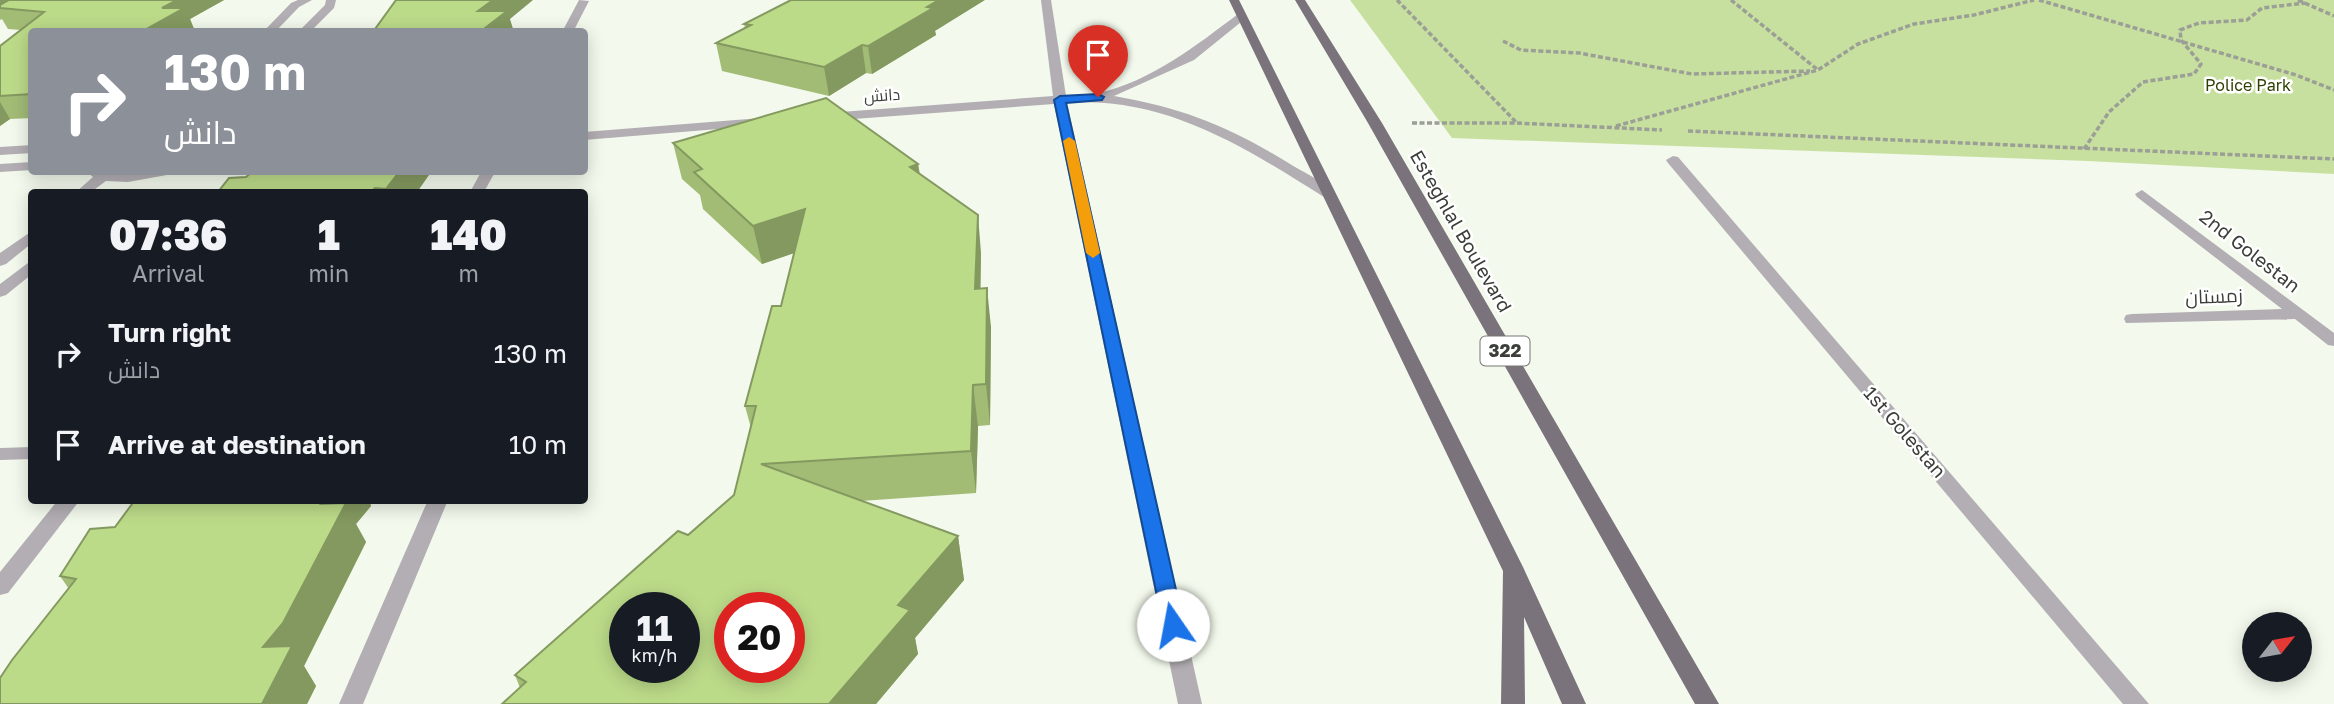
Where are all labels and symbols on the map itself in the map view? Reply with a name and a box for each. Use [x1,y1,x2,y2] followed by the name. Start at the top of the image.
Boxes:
[1068,25,1128,97] pin
[2205,75,2291,95] park label: Police Park
[863,84,901,107] street label: دانش
[1406,146,1517,316] street label: Esteghlal Boulevard
[2196,204,2305,297] street label: 2nd Golestan
[2185,283,2243,309] street label: زمستان
[1480,337,1530,366] road number: 322
[1859,381,1951,482] street label: 1st Golestan
[1136,588,1210,662] position arrow
[714,592,805,683] speed limit sign: 20
[2242,612,2312,682] north arrow

